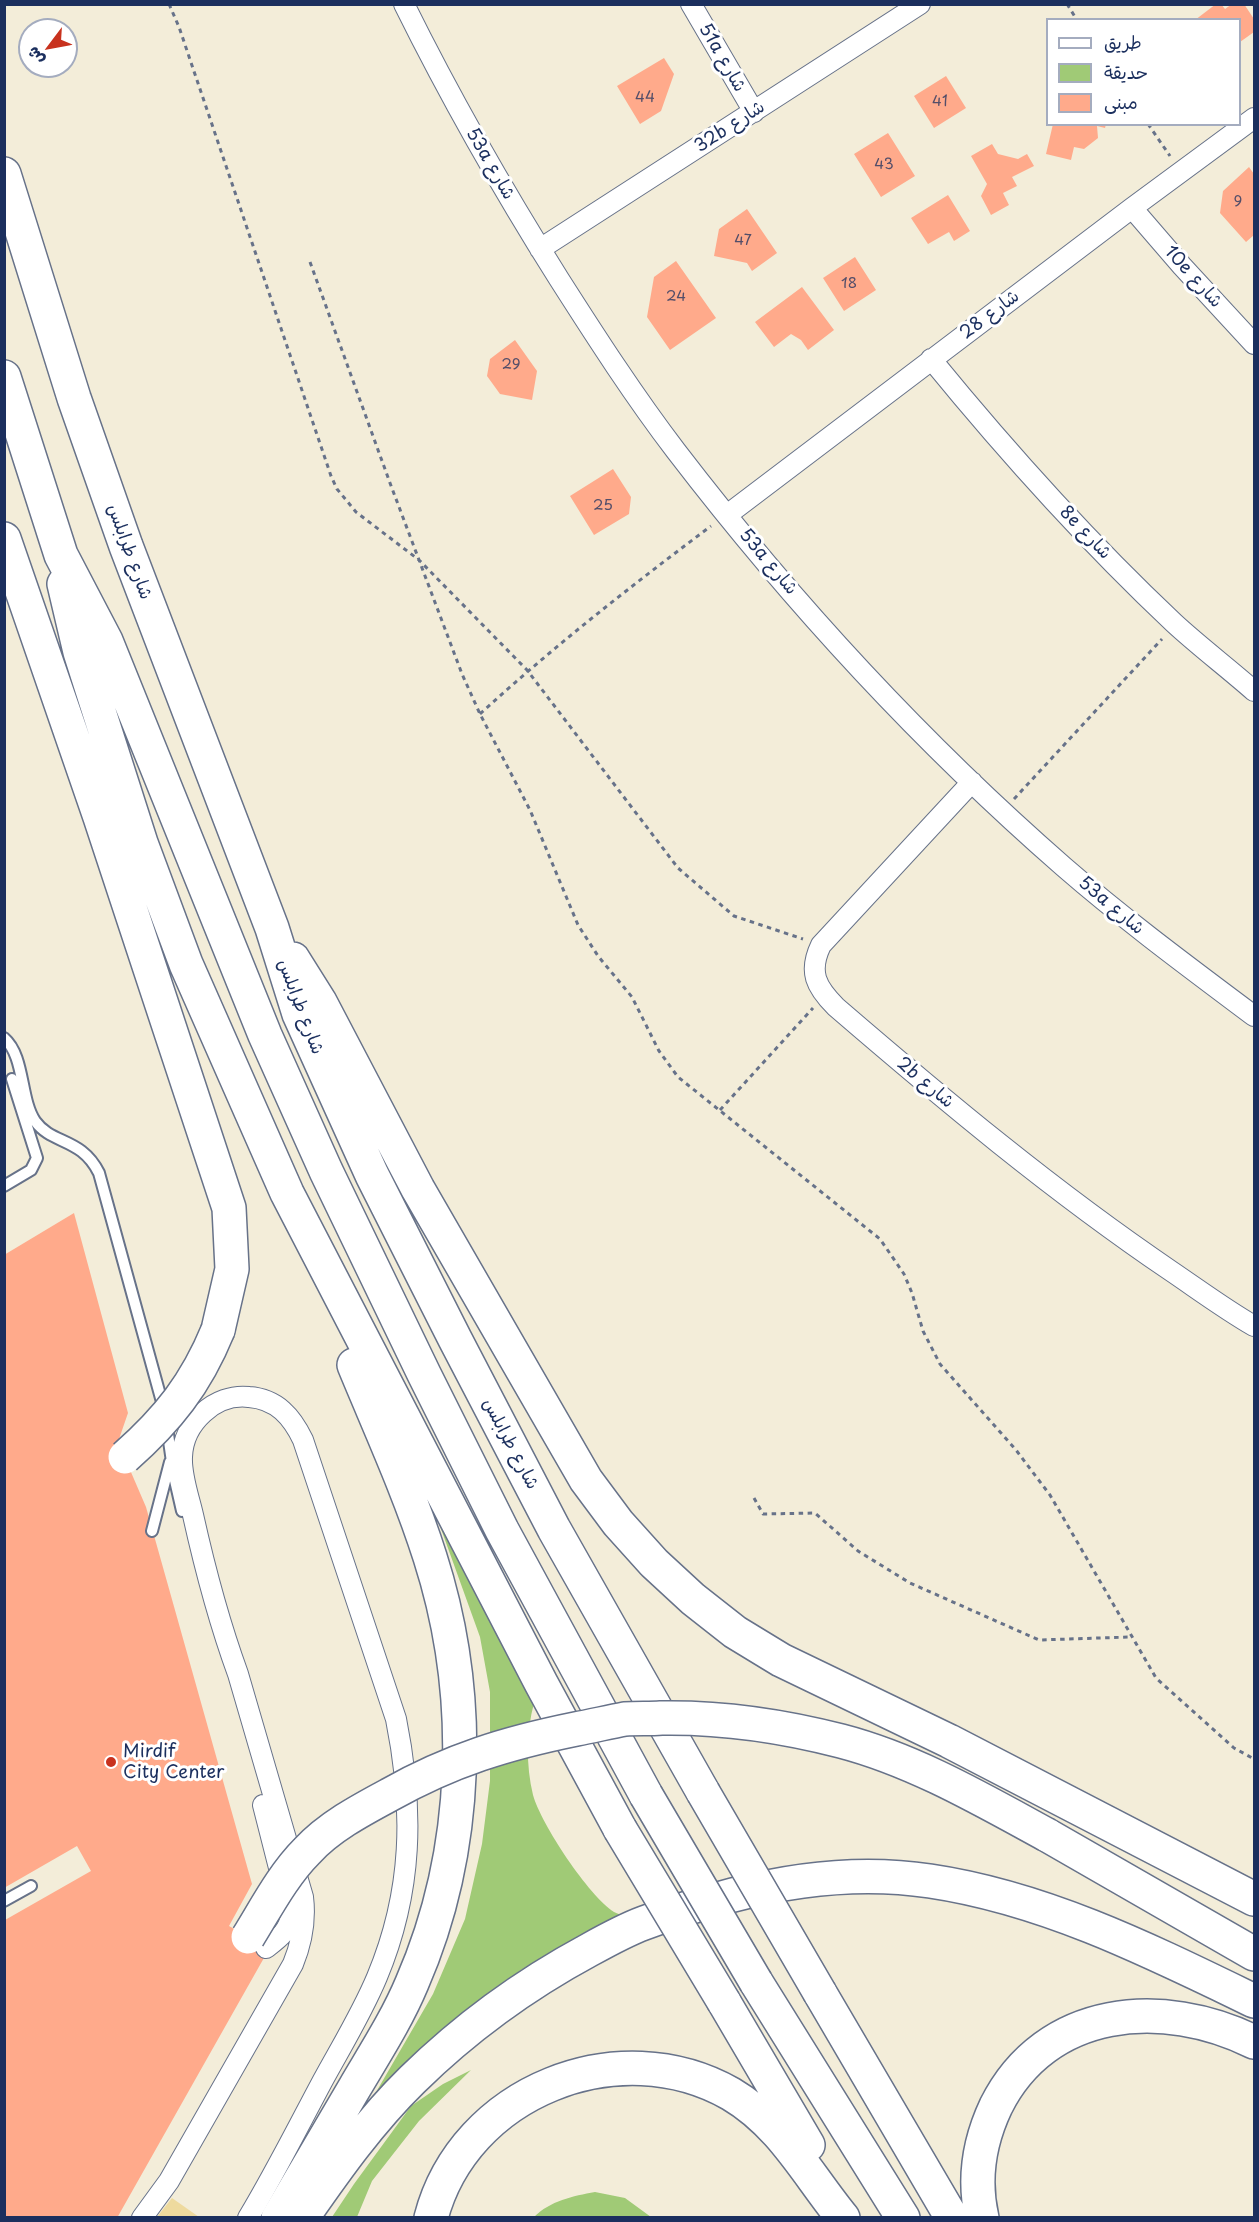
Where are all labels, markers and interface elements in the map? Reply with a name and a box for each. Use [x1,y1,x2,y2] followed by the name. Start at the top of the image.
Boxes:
[18,18,78,78] north arrow
[1046,18,1241,126] legend
[694,20,750,96] street label: 51a شارع
[1104,28,1142,55] text: طريق
[20,43,49,70] text: ش
[1104,58,1148,85] text: حديقة
[1104,88,1138,115] text: مبنى
[635,89,655,107] house number: 44
[932,93,948,111] house number: 41
[691,96,769,158] street label: 32b شارع
[461,124,519,204] street label: 53a شارع
[874,156,894,174] house number: 43
[1234,193,1242,211] house number: 9
[734,232,752,250] house number: 47
[1159,241,1227,313] street label: 10e شارع
[841,275,857,293] house number: 18
[956,286,1024,344] street label: شارع 28
[666,288,686,306] house number: 24
[501,356,521,374] house number: 29
[593,497,613,515] house number: 25
[102,501,156,603] street label: شارع طرابلس
[1054,502,1116,564] street label: 8e شارع
[734,525,802,599] street label: 53a شارع
[1074,872,1148,940] street label: 53a شارع
[272,956,328,1058] street label: شارع طرابلس
[892,1053,958,1113] street label: 2b شارع
[477,1395,543,1493] street label: شارع طرابلس
[123,1741,224,1784] place label: Mirdif City Center
[104,1755,118,1769] marker: Mirdif City Center

